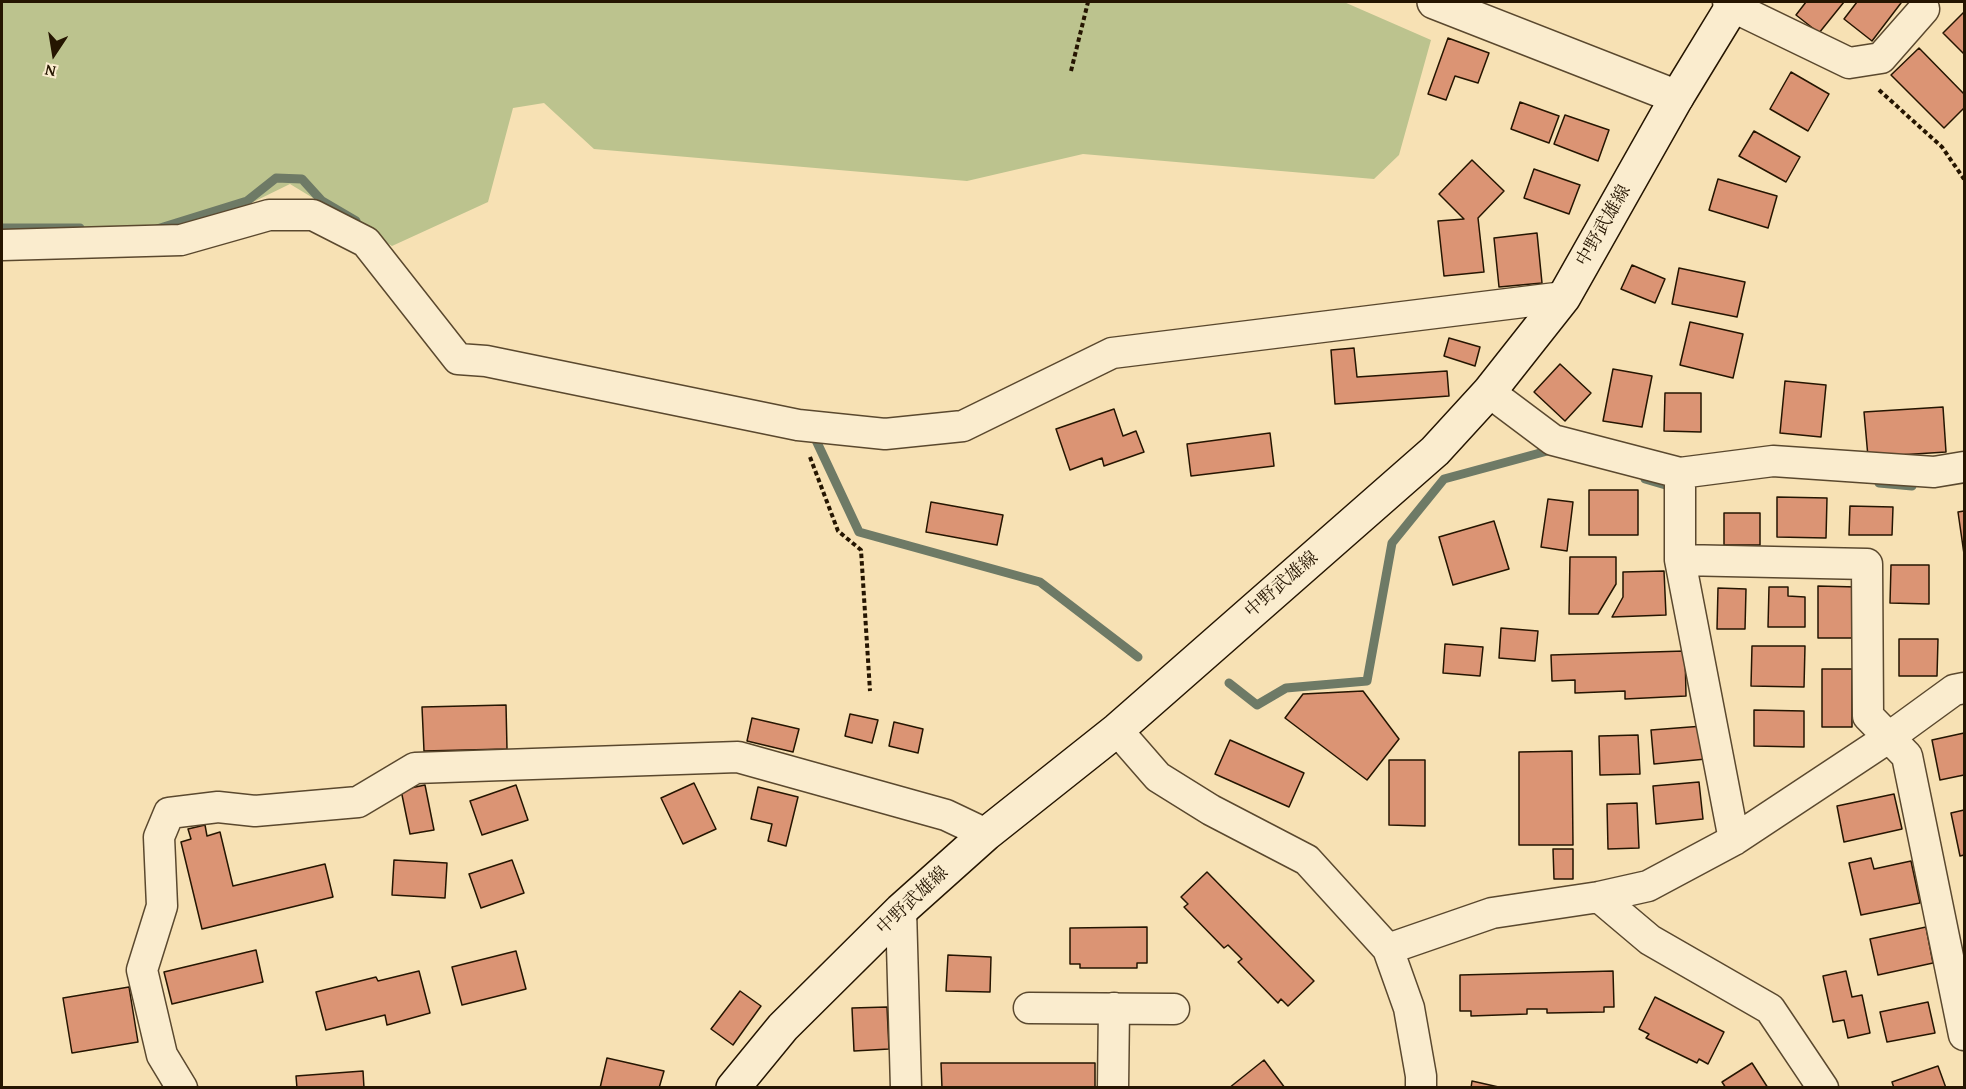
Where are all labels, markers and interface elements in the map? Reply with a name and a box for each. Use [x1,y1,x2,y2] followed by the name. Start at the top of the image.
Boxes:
[24,24,84,84] north arrow
[43,59,58,84] text: N
[1572,182,1636,270] street label: 中野武雄線
[1241,547,1323,623] street label: 中野武雄線
[873,862,953,940] street label: 中野武雄線

